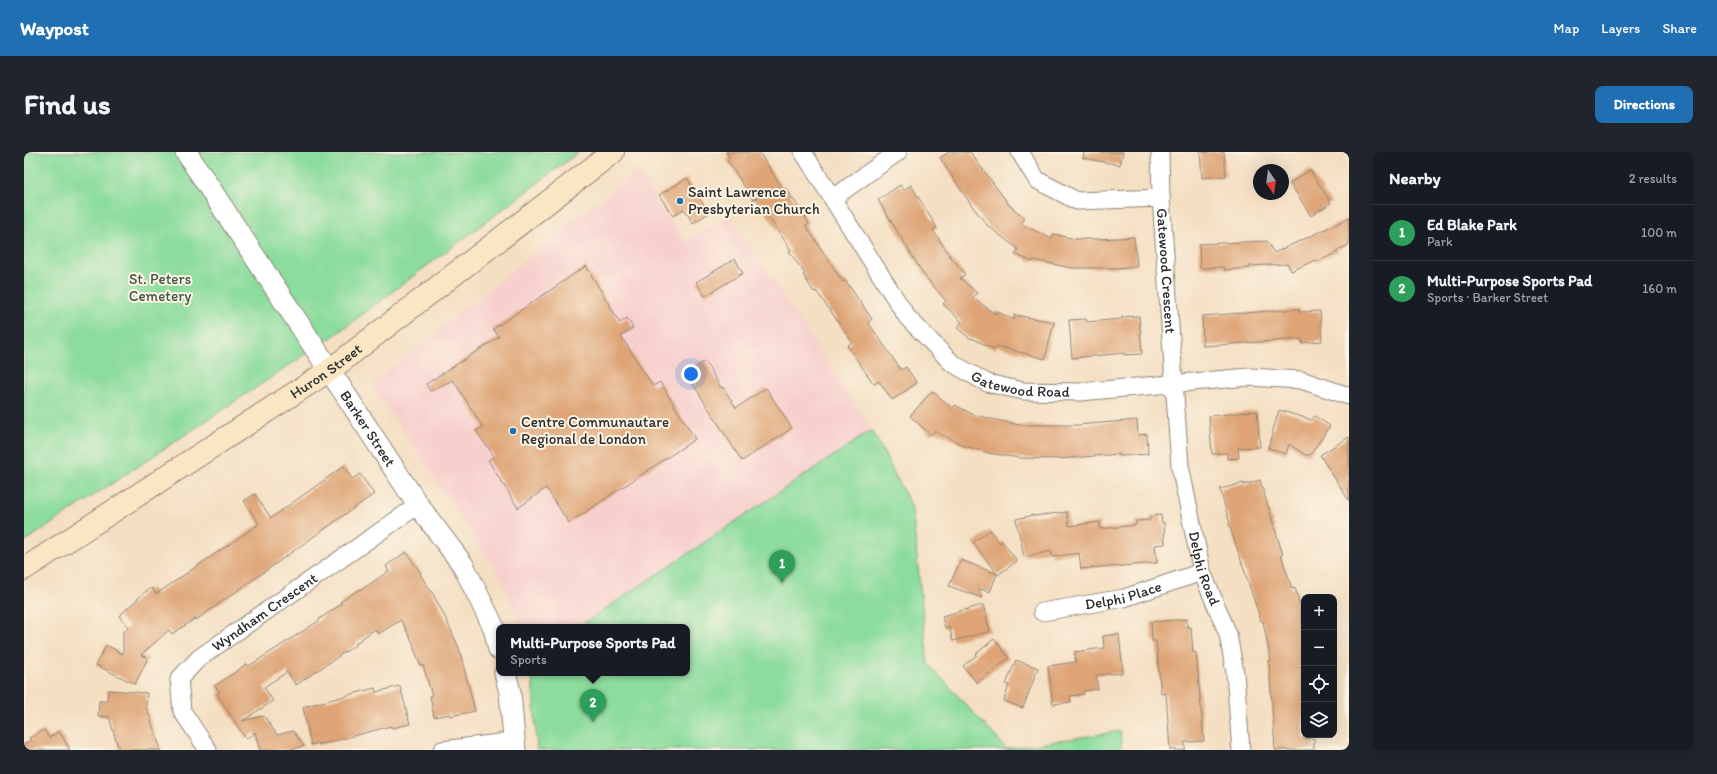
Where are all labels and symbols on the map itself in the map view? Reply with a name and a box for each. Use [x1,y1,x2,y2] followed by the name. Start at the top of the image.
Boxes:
[1253,164,1289,200] north arrow
[688,183,820,218] place label: Saint Lawrence Presbyterian Church
[675,196,685,206] marker: Saint Lawrence Presbyterian Church
[1153,208,1180,335] street label: Gatewood Crescent
[129,270,191,305] park label: St. Peters Cemetery
[287,340,366,403] street label: Huron Street
[681,364,701,384] your location
[968,367,1071,401] street label: Gatewood Road
[336,387,400,470] street label: Barker Street
[521,413,669,448] place label: Centre Communautare Regional de London
[508,426,518,436] marker: Centre Communautare Regional de London
[1185,530,1224,609] street label: Delphi Road
[769,550,795,583] pin: 1
[208,569,321,655] street label: Wyndham Crescent
[1084,577,1164,614] street label: Delphi Place
[580,689,606,722] pin: 2

